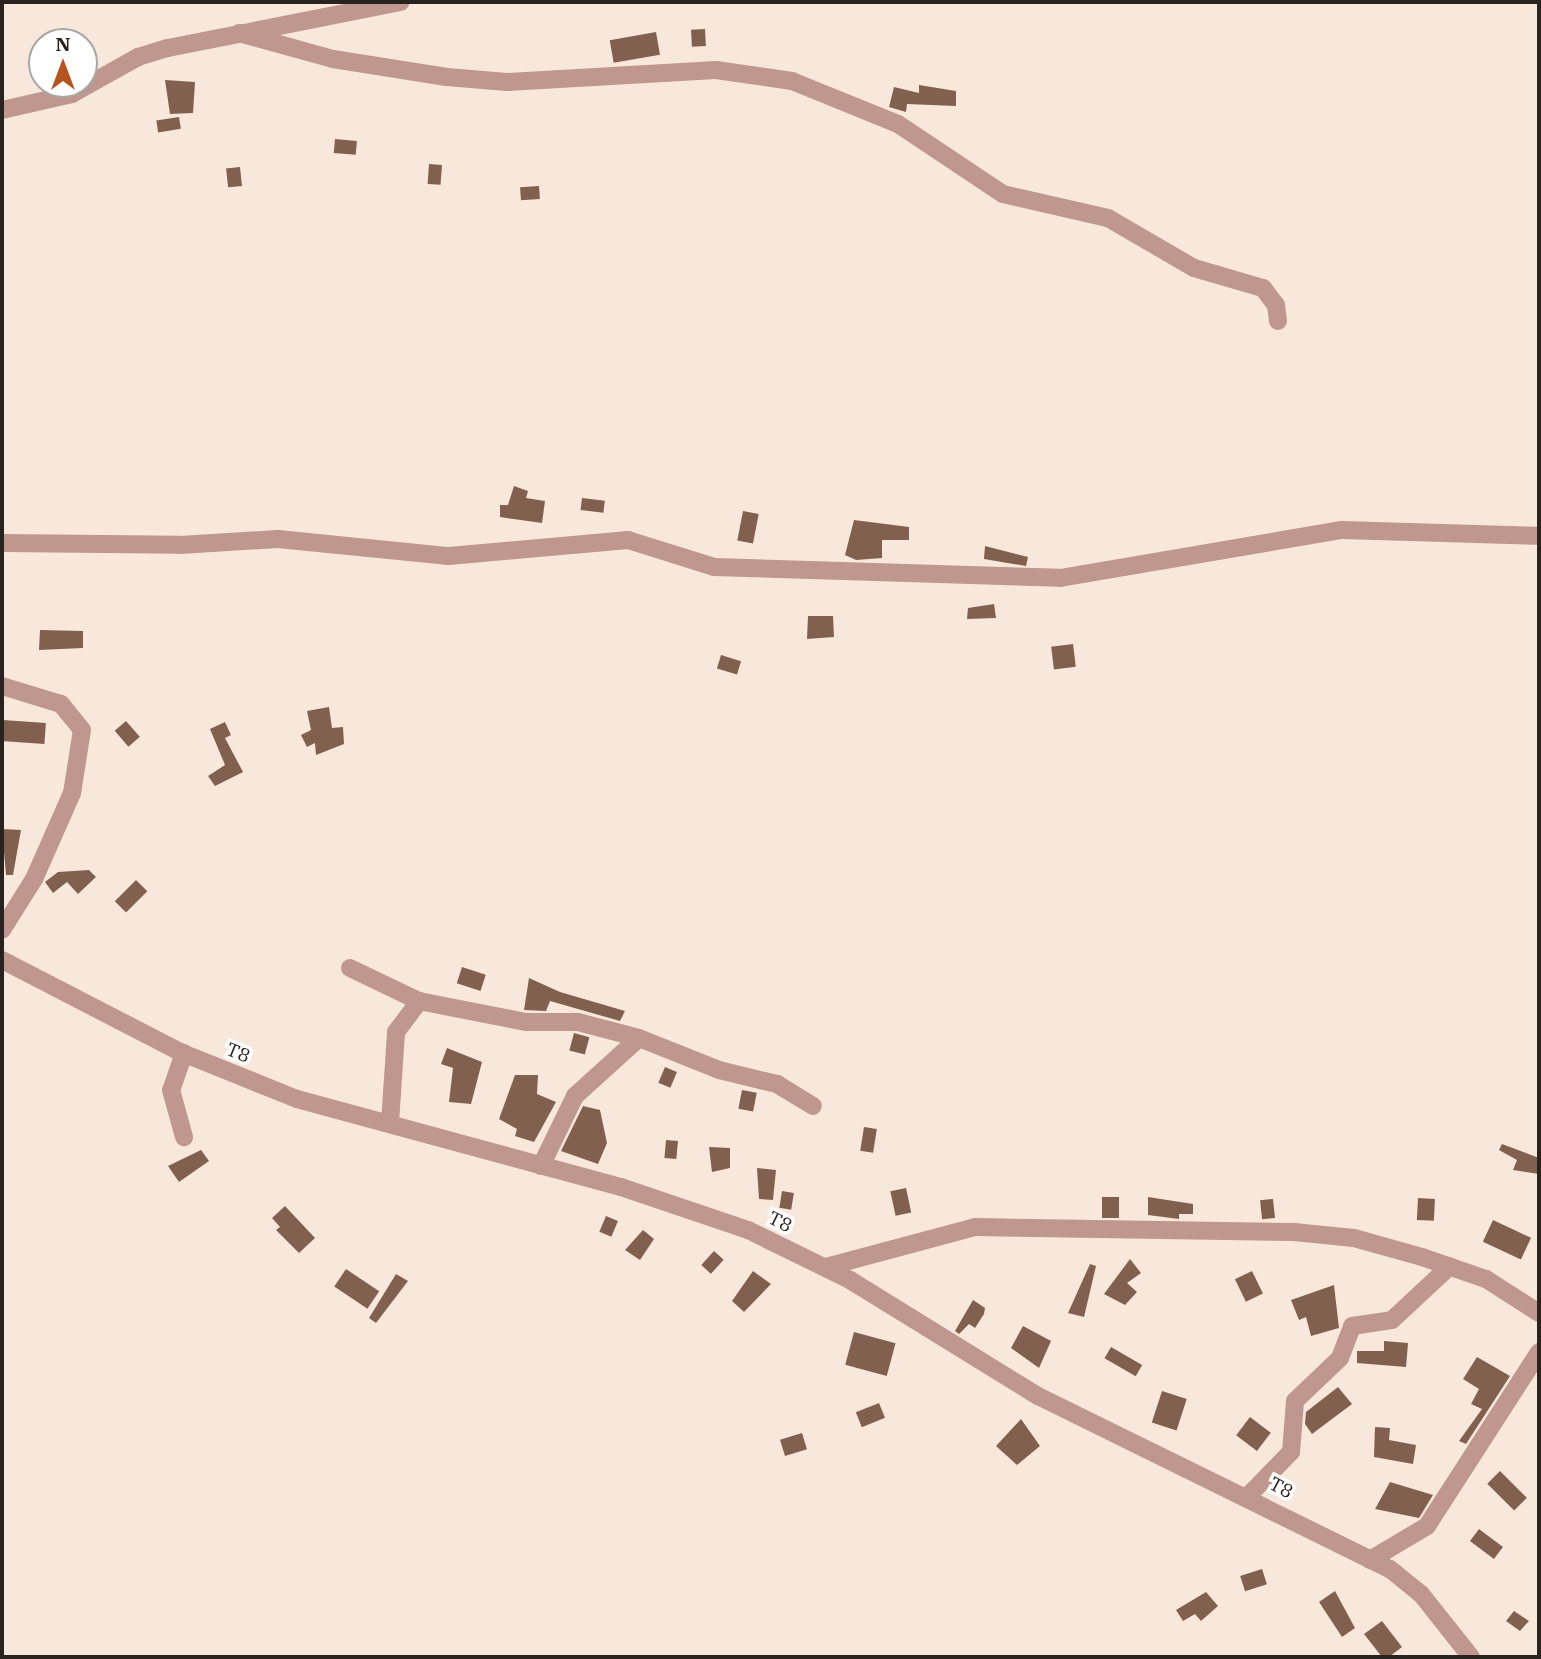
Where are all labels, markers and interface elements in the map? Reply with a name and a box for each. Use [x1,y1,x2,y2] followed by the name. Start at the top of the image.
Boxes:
[28,28,98,98] north arrow
[55,32,71,56] text: N
[223,1038,253,1068] street label: T8
[764,1207,796,1237] street label: T8
[1265,1472,1297,1504] street label: T8

